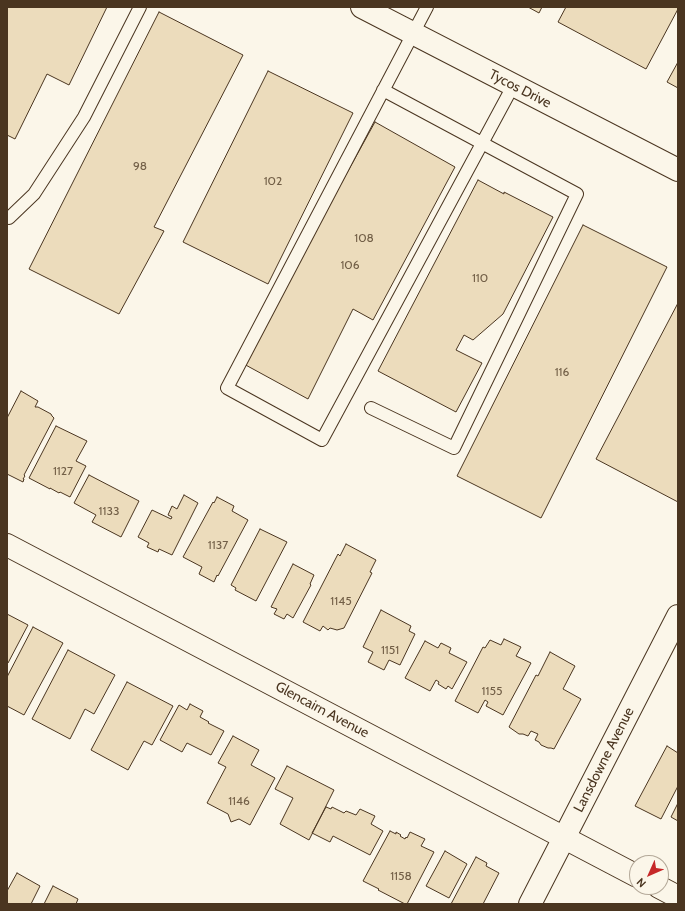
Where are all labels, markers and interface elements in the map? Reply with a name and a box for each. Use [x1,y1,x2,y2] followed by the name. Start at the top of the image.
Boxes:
[486,66,554,112] street label: Tycos Drive
[133,159,147,173] house number: 98
[264,174,282,188] house number: 102
[354,231,374,245] house number: 108
[340,258,360,272] house number: 106
[472,271,488,285] house number: 110
[555,365,569,379] house number: 116
[53,464,73,478] house number: 1127
[99,504,119,518] house number: 1133
[208,538,228,552] house number: 1137
[330,594,352,608] house number: 1145
[381,643,399,657] house number: 1151
[272,678,372,742] street label: Glencairn Avenue
[482,684,502,698] house number: 1155
[570,705,638,815] street label: Lansdowne Avenue
[228,794,250,808] house number: 1146
[629,855,669,895] north arrow
[390,869,412,883] house number: 1158
[634,875,649,890] text: N

